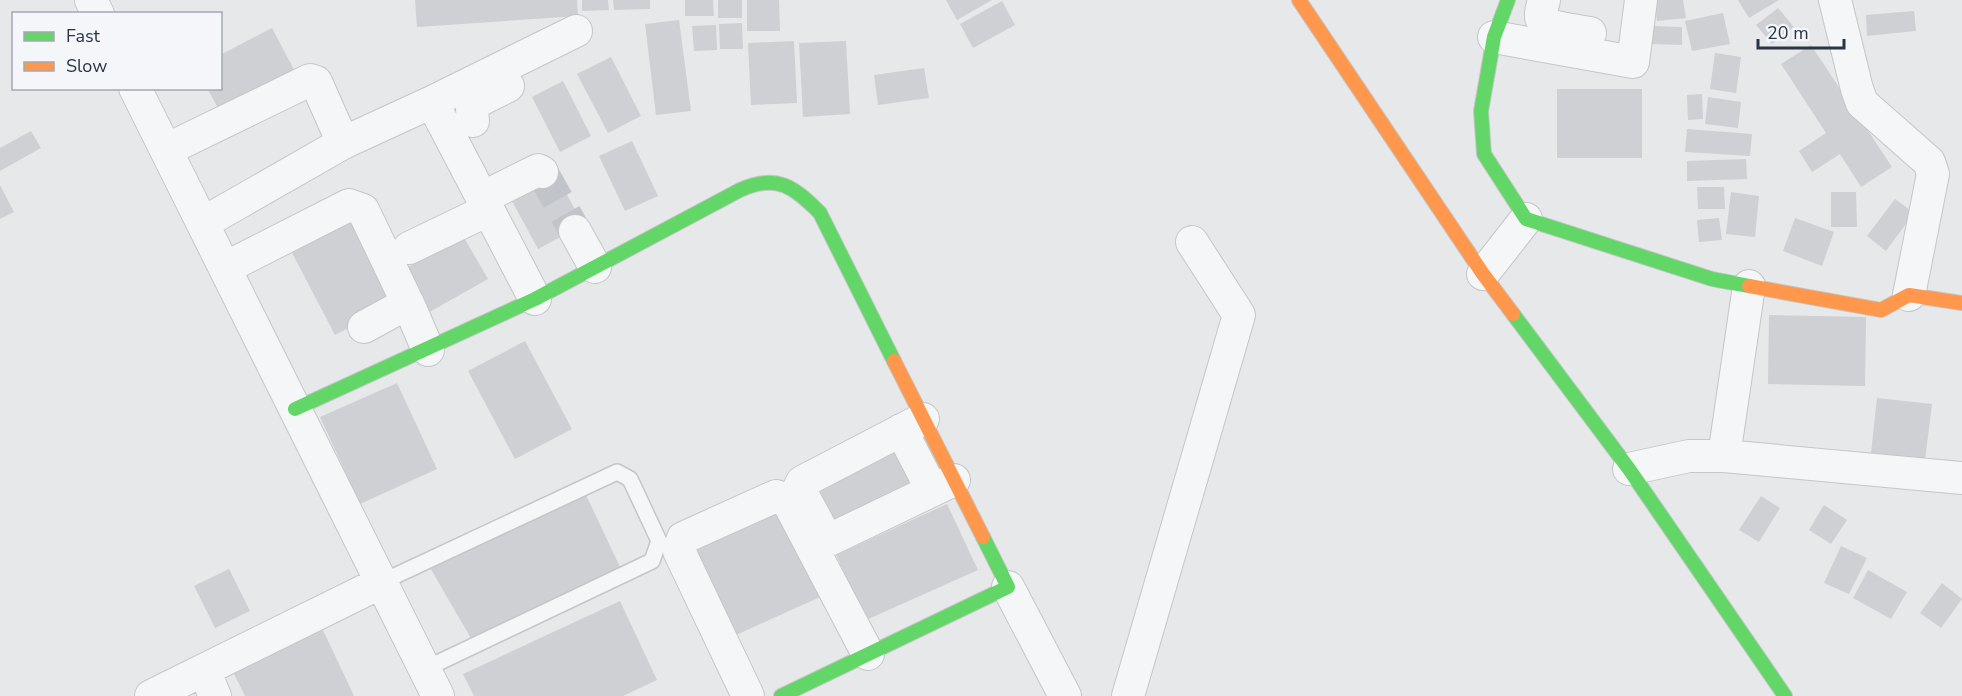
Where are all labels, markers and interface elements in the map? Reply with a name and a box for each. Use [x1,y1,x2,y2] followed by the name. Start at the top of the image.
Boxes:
[12,12,222,90] legend
[1758,12,1844,50] scale bar
[1767,21,1809,45] text: 20 m
[66,24,101,48] text: Fast
[66,54,107,78] text: Slow

